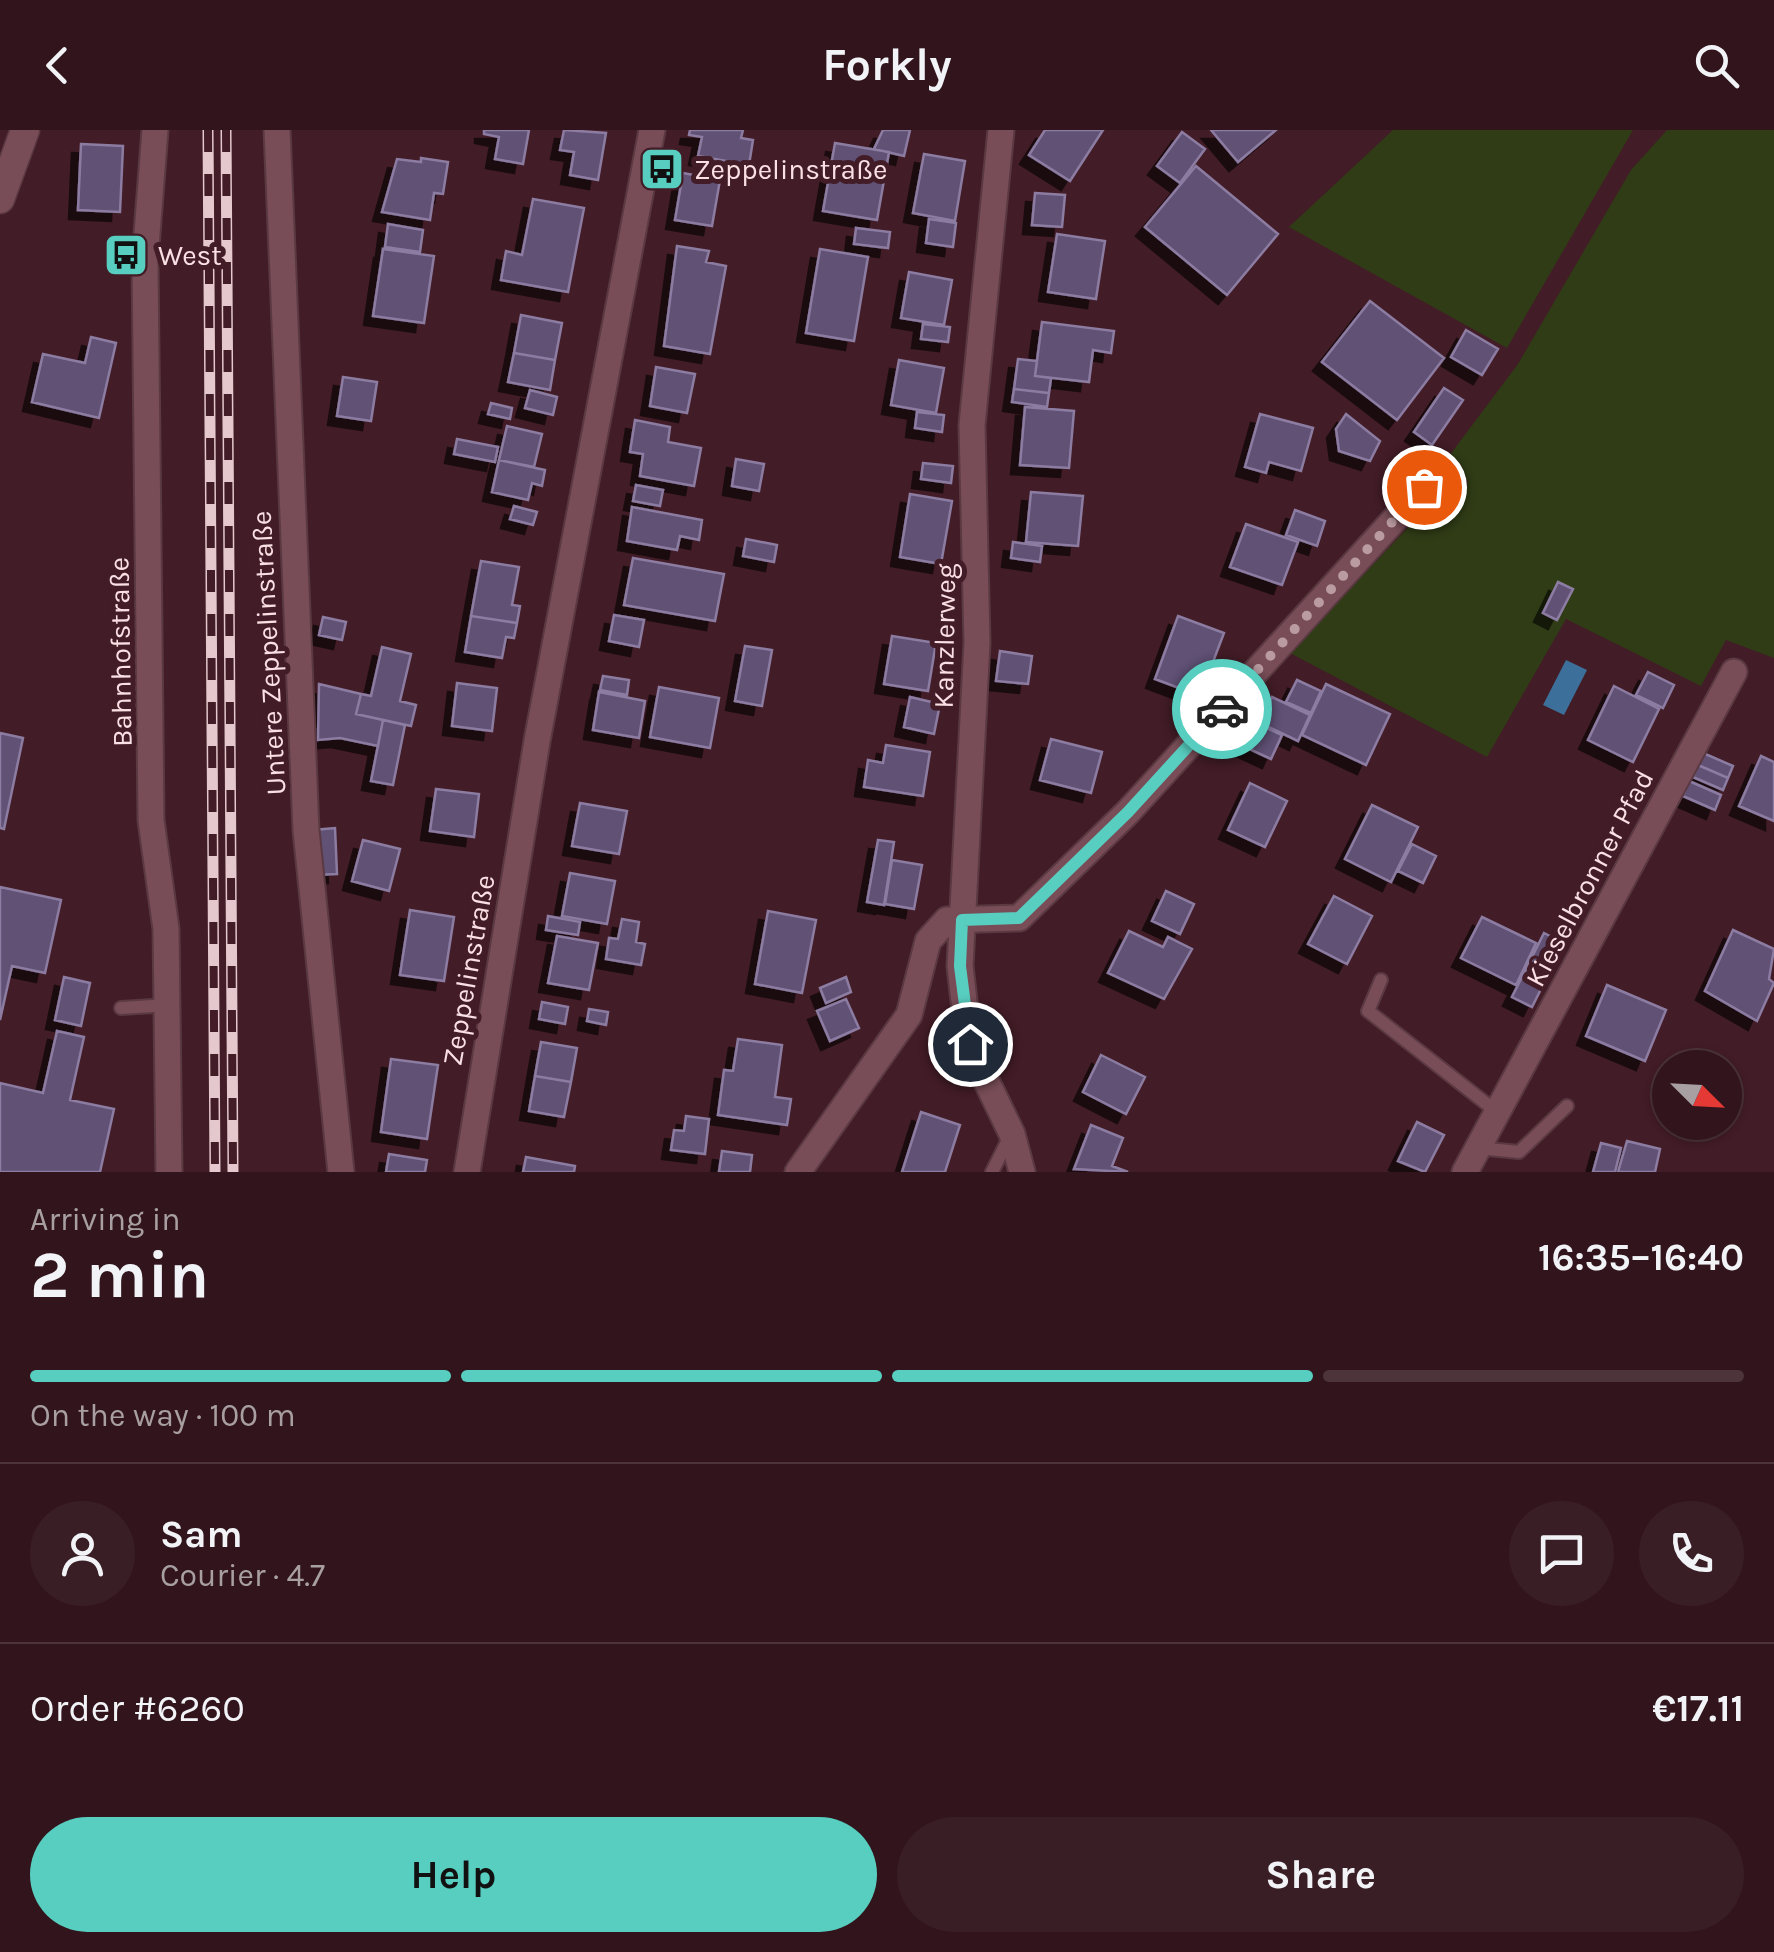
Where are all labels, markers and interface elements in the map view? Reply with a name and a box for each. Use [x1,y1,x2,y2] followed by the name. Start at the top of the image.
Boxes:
[30,38,85,93] icon: back
[1689,38,1744,93] icon: search
[822,39,952,91] text: Forkly
[639,146,685,192] bus stop icon: Zeppelinstraße
[694,153,887,186] place label: Zeppelinstraße
[103,232,149,278] bus stop icon: West
[158,239,222,272] place label: West
[1382,445,1467,530] pin
[1397,460,1452,515] icon: bag
[245,510,292,796] street label: Untere Zeppelinstraße
[102,557,139,747] street label: Bahnhofstraße
[927,563,962,709] street label: Kanzlerweg
[1172,659,1272,759] courier
[1195,682,1250,737] icon: car
[1518,764,1661,992] street label: Kieselbronner Pfad
[435,872,502,1068] street label: Zeppelinstraße
[928,1002,1013,1087] pin
[943,1017,998,1072] icon: home
[1652,1050,1742,1140] north arrow
[1652,1050,1742,1140] map controls
[30,1201,181,1238] text: Arriving in
[1538,1235,1744,1280] text: 16:35–16:40
[30,1237,209,1313] text: 2 min
[30,1397,296,1434] text: On the way · 100 m
[30,1501,135,1606] button: person
[1509,1501,1614,1606] button: chat
[1639,1501,1744,1606] button: phone
[160,1512,243,1557] text: Sam
[160,1557,325,1594] text: Courier · 4.7
[30,1686,245,1731] text: Order #6260
[1652,1686,1744,1731] text: €17.11
[30,1817,877,1932] button: Help
[897,1817,1744,1932] button: Share

